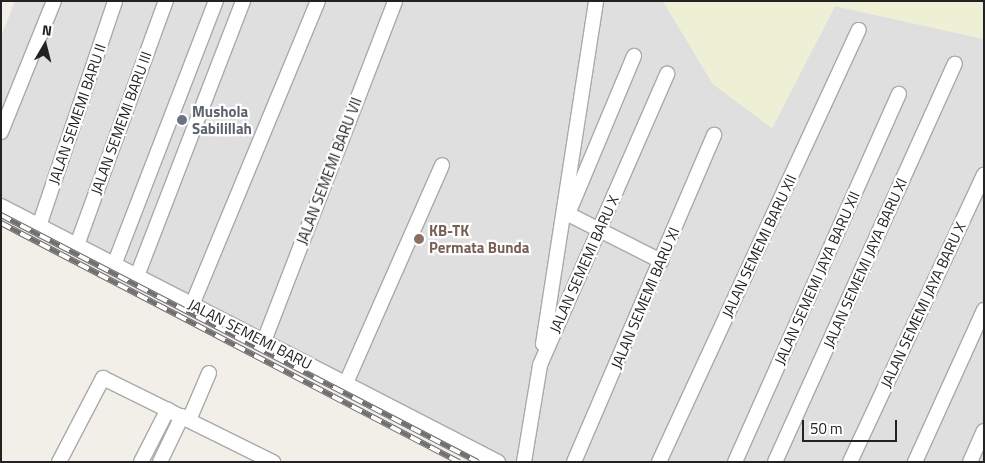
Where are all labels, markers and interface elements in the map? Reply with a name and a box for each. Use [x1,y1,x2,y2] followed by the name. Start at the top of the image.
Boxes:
[41,19,53,41] text: N
[20,20,70,70] north arrow
[45,41,109,187] street label: JALAN SEMEMI BARU II
[87,49,155,197] street label: JALAN SEMEMI BARU III
[293,95,365,247] street label: JALAN SEMEMI BARU VII
[192,102,252,137] place label: Mushola Sabilillah
[176,114,188,126] marker: Mushola Sabilillah
[718,172,800,320] street label: JALAN SEMEMI BARU XII
[819,175,911,351] street label: JALAN SEMEMI JAYA BARU XI
[771,189,863,367] street label: JALAN SEMEMI JAYA BARU XII
[546,193,622,335] street label: JALAN SEMEMI BARU X
[877,219,969,391] street label: JALAN SEMEMI JAYA BARU X
[429,221,529,256] place label: KB-TK Permata Bunda
[607,225,683,371] street label: JALAN SEMEMI BARU XI
[413,233,425,245] marker: KB-TK Permata Bunda
[185,295,315,373] street label: JALAN SEMEMI BARU
[805,410,900,442] scale bar
[810,417,843,440] text: 50 m

